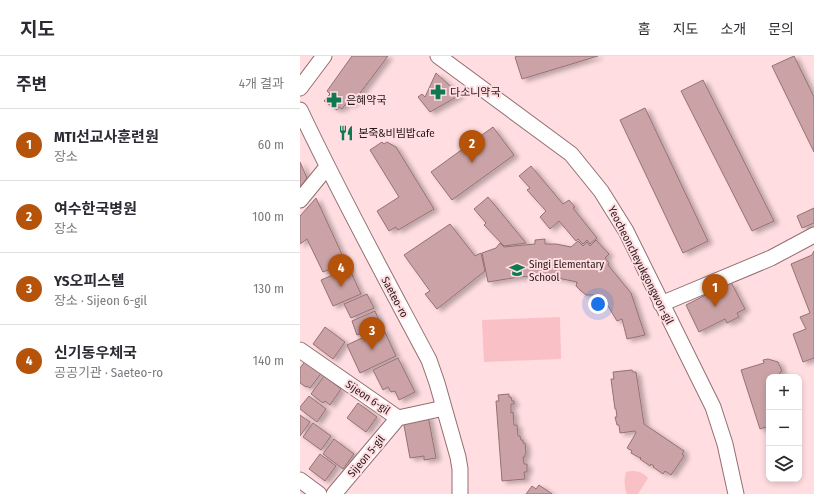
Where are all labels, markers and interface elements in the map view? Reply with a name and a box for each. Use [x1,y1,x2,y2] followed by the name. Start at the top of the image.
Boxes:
[20,18,55,41] text: 지도
[638,21,651,38] text: 홈
[673,21,698,38] text: 지도
[720,21,746,38] text: 소개
[768,21,794,38] text: 문의
[16,74,47,95] text: 주변
[239,76,284,91] text: 4개 결과
[429,83,447,101] pharmacy icon: 다소니약국
[450,86,501,99] place label: 다소니약국
[325,91,343,109] pharmacy icon: 은혜약국
[346,94,386,107] place label: 은혜약국
[337,124,355,142] restaurant icon: 본죽&비빔밥cafe
[358,127,435,140] place label: 본죽&비빔밥cafe
[54,128,159,146] text: MTI선교사훈련원
[459,130,485,163] pin: 2
[26,137,32,152] text: 1
[258,137,284,152] text: 60 m
[54,149,78,164] text: 장소
[54,200,137,218] text: 여수한국병원
[605,204,676,326] street label: Yeocheoncheyukgongwon-gil
[26,209,32,224] text: 2
[252,209,284,224] text: 100 m
[54,221,78,236] text: 장소
[328,254,354,287] pin: 4
[529,258,604,284] place label: Singi Elementary School
[508,261,526,279] school or university icon: Singi Elementary School
[54,272,125,290] text: YS오피스텔
[702,274,728,307] pin: 1
[378,275,411,320] street label: Saeteo-ro
[26,281,32,296] text: 3
[253,281,284,296] text: 130 m
[54,293,147,308] text: 장소 · Sijeon 6-gil
[588,294,608,314] your location
[359,317,385,350] pin: 3
[54,344,137,362] text: 신기동우체국
[26,353,32,368] text: 4
[253,353,284,368] text: 140 m
[54,365,163,380] text: 공공기관 · Saeteo-ro
[766,374,802,482] map controls
[766,374,802,410] button: +
[343,378,393,417] street label: Sijeon 6-gil
[766,410,802,446] button: −
[345,433,388,480] street label: Sijeon 5-gil
[766,446,802,482] button: layers

